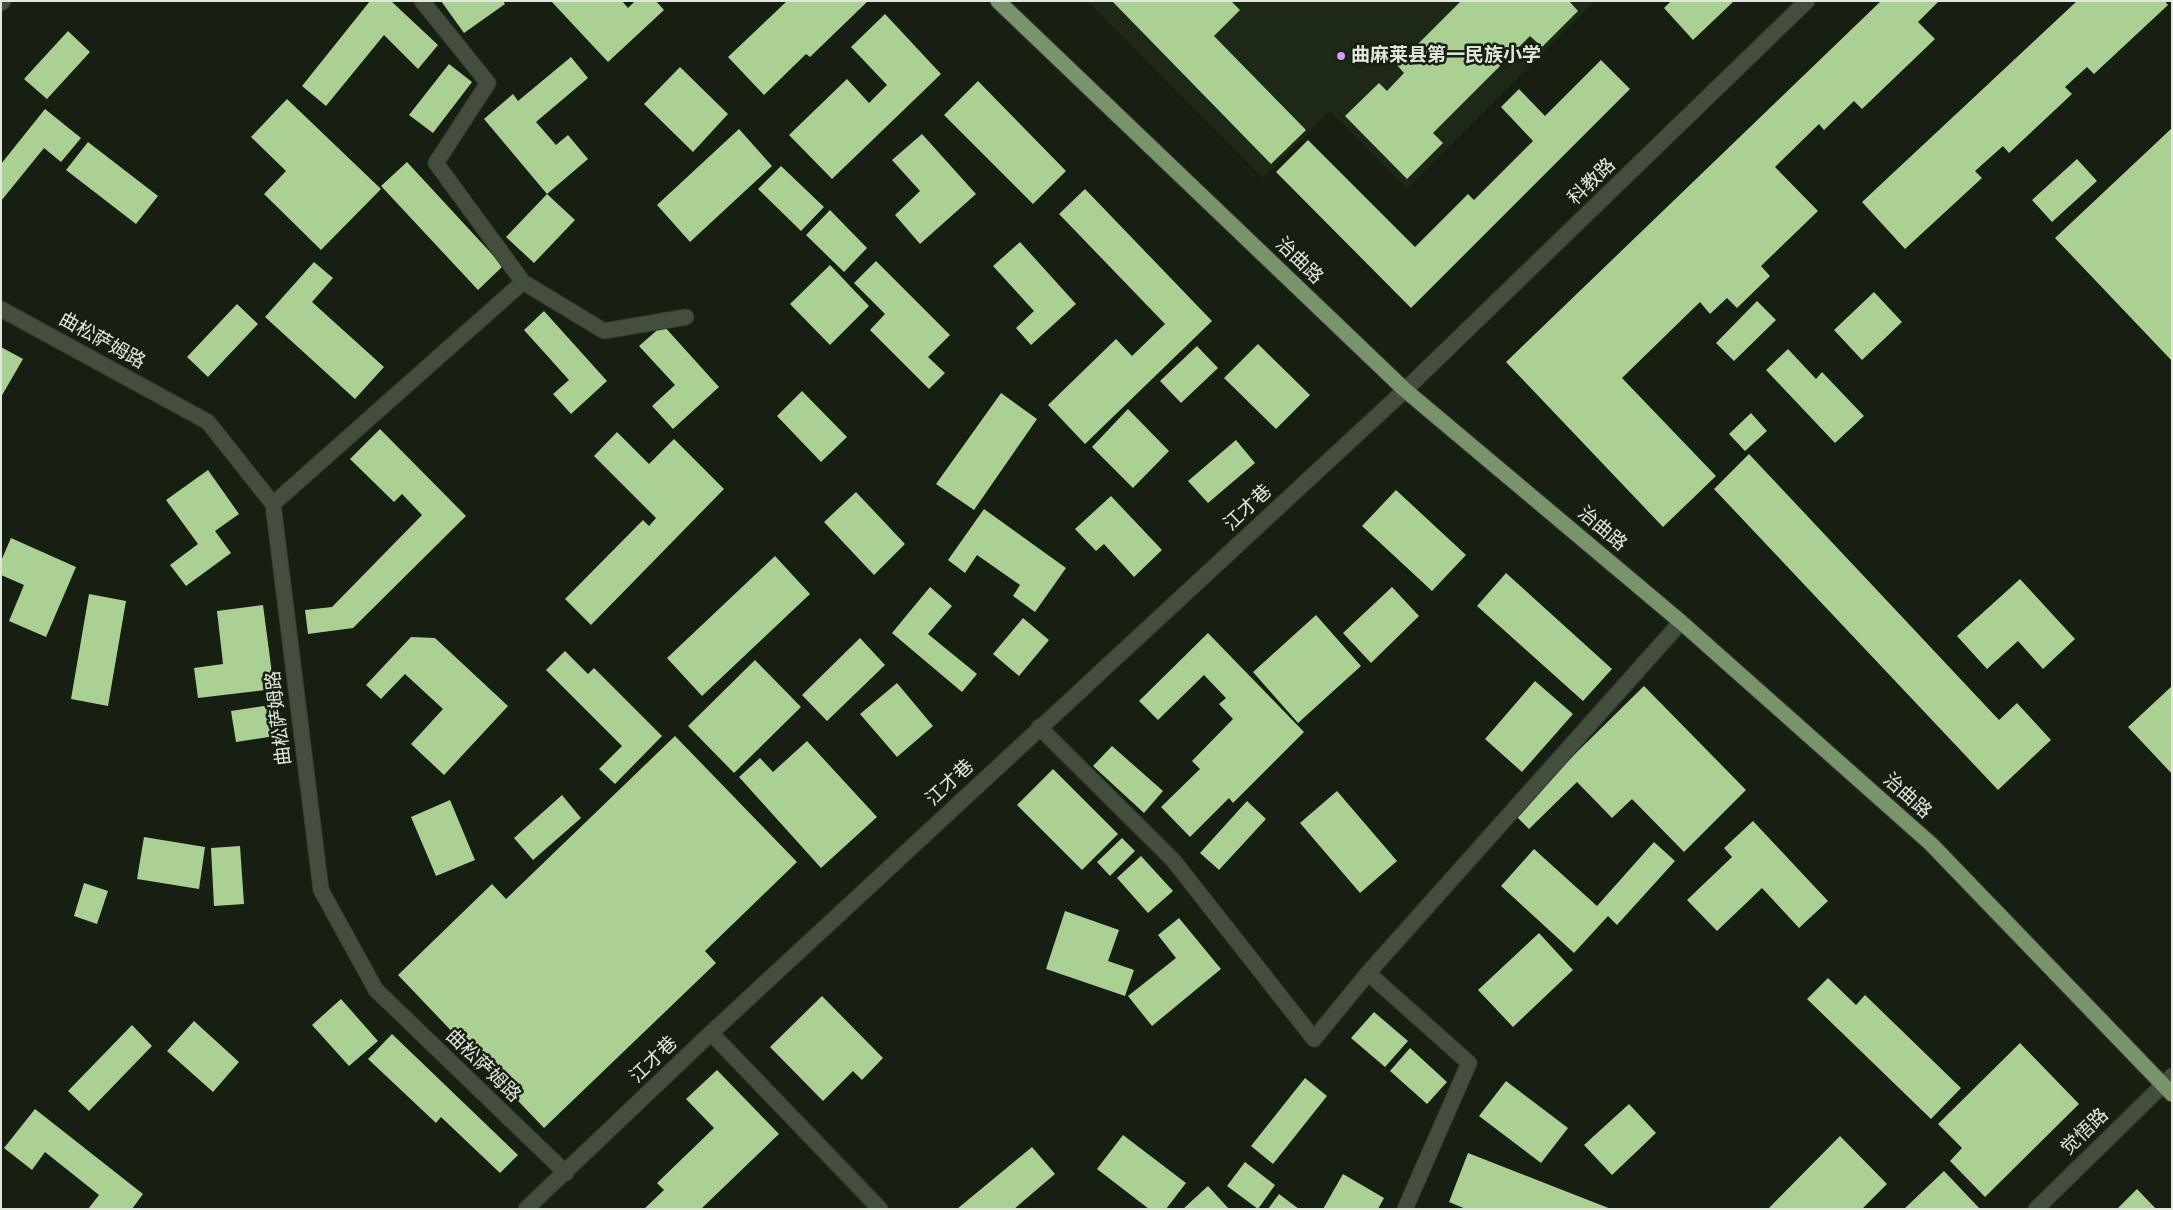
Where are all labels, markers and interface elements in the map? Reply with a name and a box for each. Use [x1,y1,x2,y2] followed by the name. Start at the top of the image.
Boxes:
[1351,45,1541,67] place label: 曲麻莱县第一民族小学
[1335,50,1347,62] marker: 曲麻莱县第一民族小学
[1564,154,1620,210] street label: 科教路
[1271,233,1327,289] street label: 治曲路
[55,308,149,374] street label: 曲松萨姆路
[1219,480,1277,536] street label: 江才巷
[1573,502,1631,556] street label: 治曲路
[262,669,296,767] street label: 曲松萨姆路
[921,755,979,811] street label: 江才巷
[1878,768,1936,824] street label: 治曲路
[441,1025,525,1107] street label: 曲松萨姆路
[626,1032,682,1088] street label: 江才巷
[2057,1104,2113,1160] street label: 觉悟路

